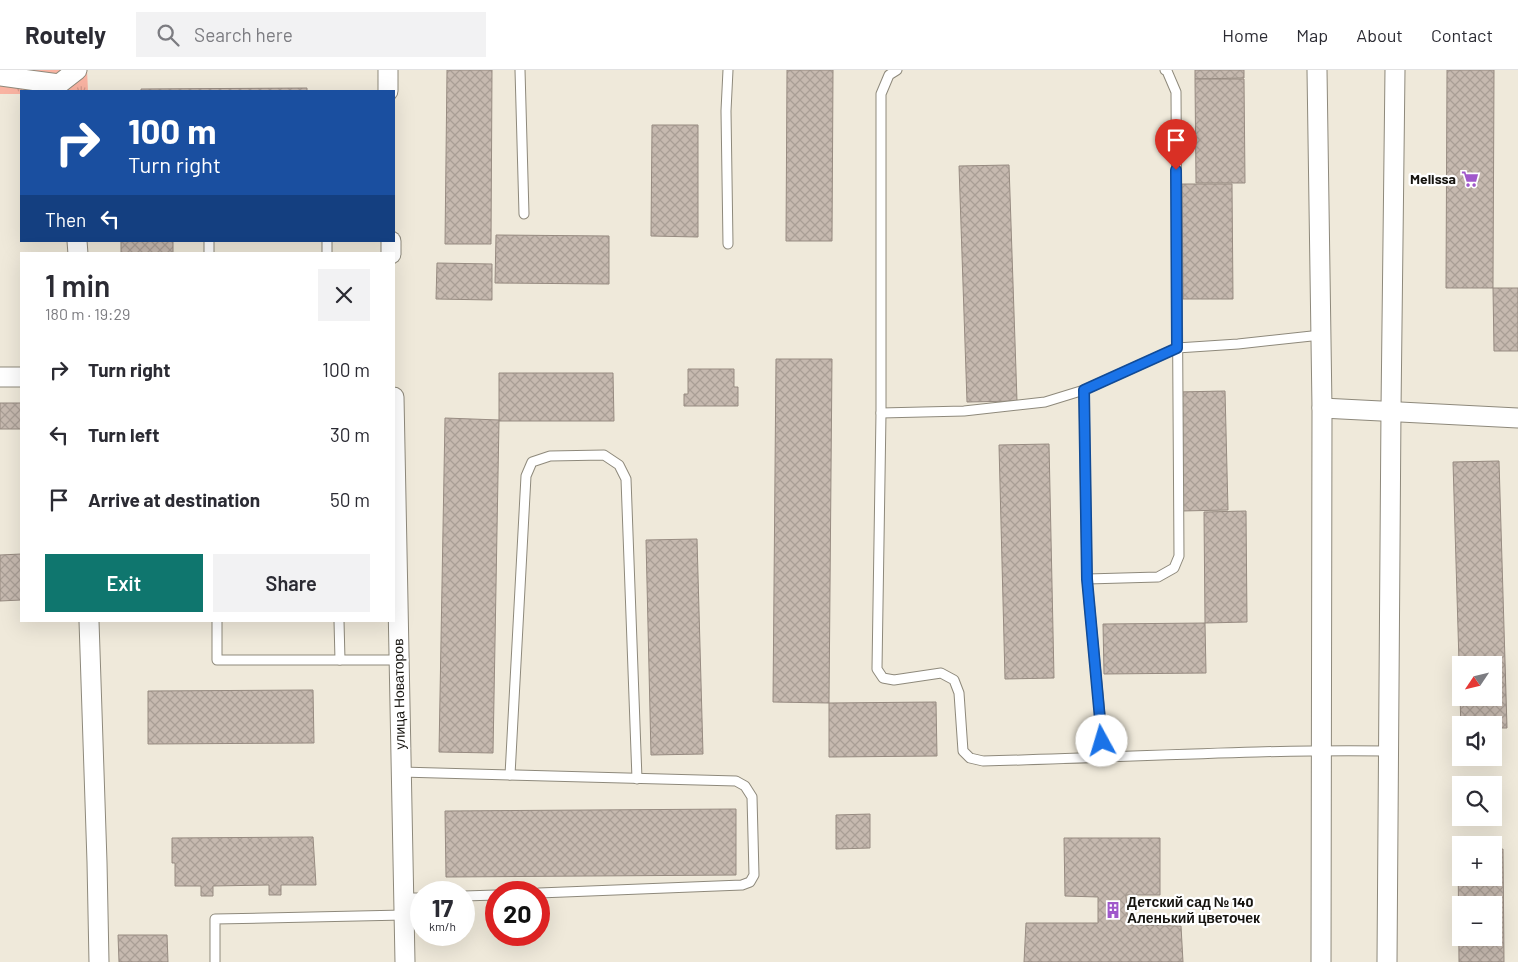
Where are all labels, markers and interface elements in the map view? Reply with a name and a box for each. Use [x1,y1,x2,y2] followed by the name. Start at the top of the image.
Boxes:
[136,12,486,57] search box
[25,20,106,49] text: Routely
[154,21,182,49] icon: search
[194,23,293,46] text: Search here
[1222,24,1268,46] text: Home
[1296,24,1328,46] text: Map
[1356,24,1403,46] text: About
[1431,24,1493,46] text: Contact
[128,109,217,151] text: 100 m
[45,110,110,175] icon: right
[1155,119,1197,170] pin
[1162,126,1190,154] icon: arrive
[128,151,221,177] text: Turn right
[1460,169,1480,189] supermarket icon: Melissa
[1410,170,1456,187] place label: Melissa
[96,205,124,233] icon: left
[45,208,86,231] text: Then
[45,267,110,303] text: 1 min
[318,269,370,321] button: close
[45,304,130,323] text: 180 m · 19:29
[45,356,73,384] icon: right
[88,358,170,381] text: Turn right
[322,358,370,381] text: 100 m
[45,421,73,449] icon: left
[88,423,159,446] text: Turn left
[330,423,370,446] text: 30 m
[45,486,73,514] icon: arrive
[88,488,260,511] text: Arrive at destination
[330,488,370,511] text: 50 m
[45,554,203,612] button: Exit
[213,554,370,612] button: Share
[389,638,408,750] street label: улица Новаторов
[1452,656,1502,706] north arrow
[1452,656,1502,946] map controls
[1075,714,1127,766] position arrow
[1452,716,1502,766] button: sound
[1452,776,1502,826] button: search
[1452,836,1502,886] button: +
[485,881,550,946] speed limit sign: 20
[432,892,453,922] text: 17
[1127,893,1261,926] place label: Детский сад № 140 Аленький цветочек
[1452,896,1502,946] button: −
[1103,900,1123,920] building icon: Детский сад № 140 Аленький цветочек
[429,919,456,933] text: km/h

